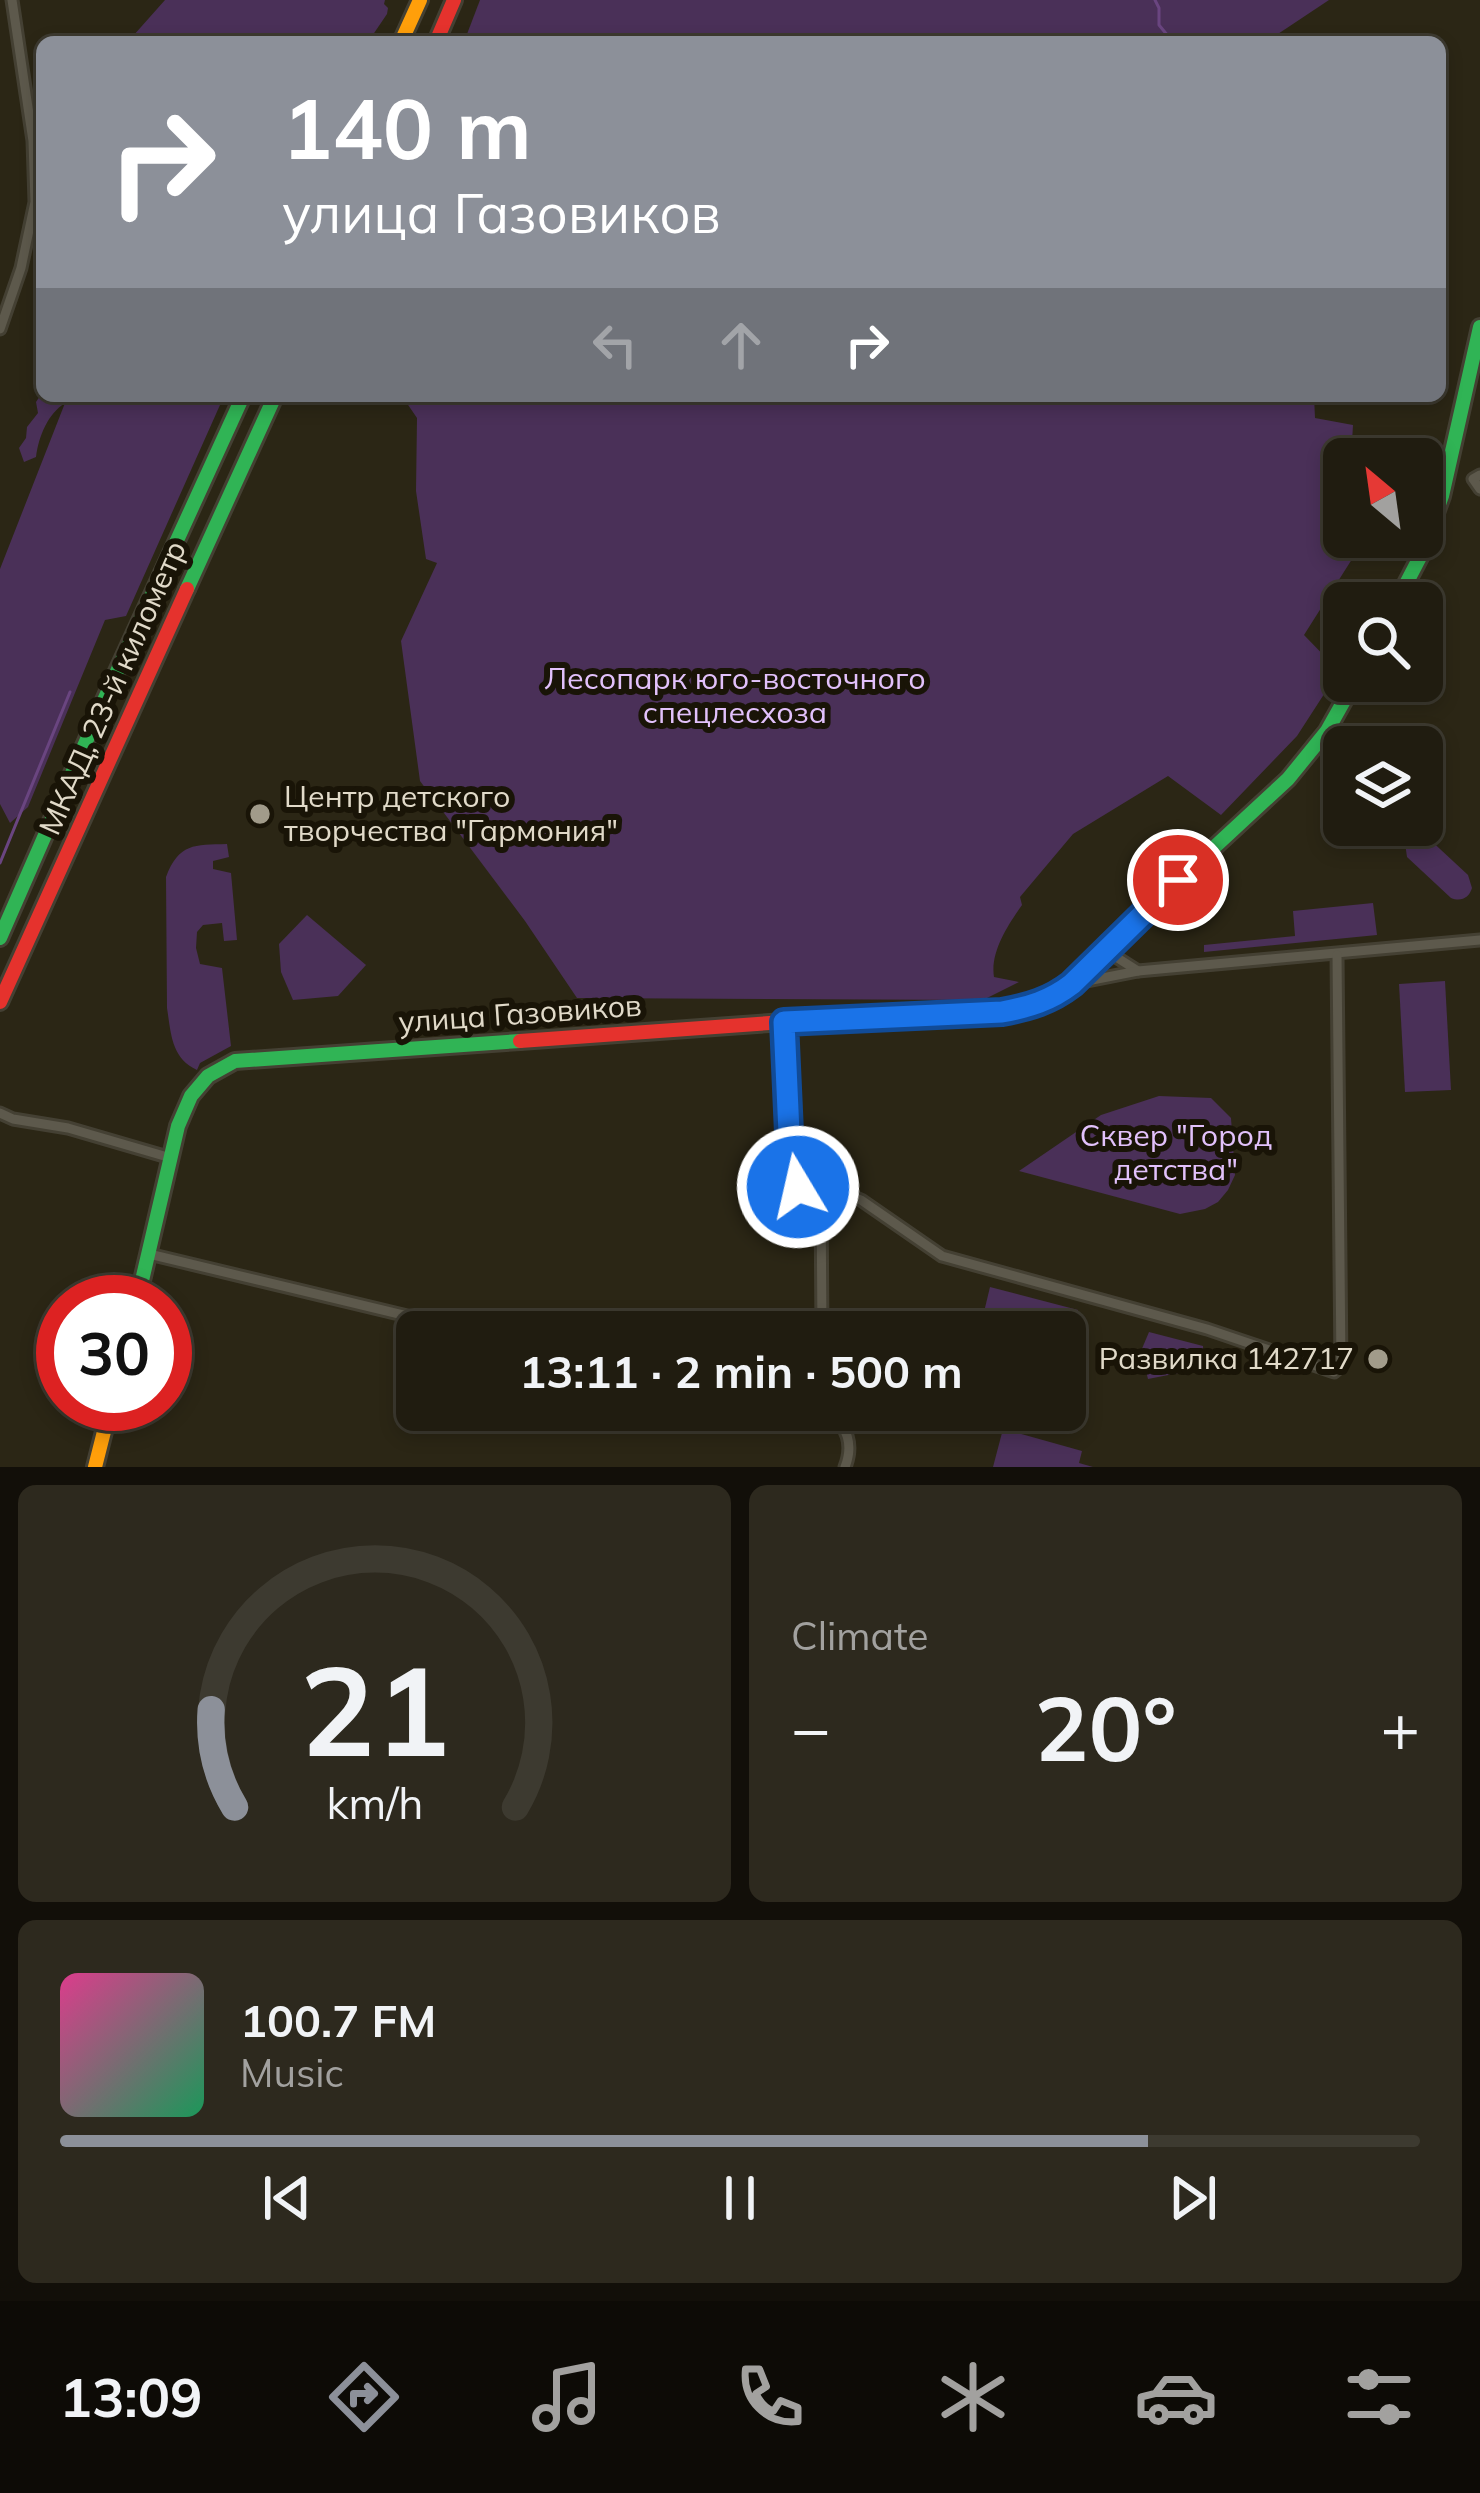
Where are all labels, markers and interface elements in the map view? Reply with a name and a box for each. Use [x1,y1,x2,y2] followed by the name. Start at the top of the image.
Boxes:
[282,75,532,180] text: 140 m
[84,84,240,240] icon: right
[282,179,721,247] text: улица Газовиков
[582,312,648,378] icon: left
[708,312,774,378] icon: ahead
[834,312,900,378] icon: right
[1323,438,1443,558] north arrow
[1323,438,1443,846] map controls
[30,535,194,841] street label: МКАД, 23-й километр
[1323,582,1443,702] button: search
[544,659,926,731] park label: Лесопарк юго-восточного спецлесхоза
[1323,726,1443,846] button: layers
[284,777,618,849] place label: Центр детского творчества "Гармония"
[247,801,273,827] marker: Центр детского творчества "Гармония"
[1127,829,1229,931] pin
[1145,847,1211,913] icon: arrive
[397,986,643,1040] street label: улица Газовиков
[1080,1116,1272,1188] park label: Сквер "Город детства"
[735,1124,861,1250] position arrow
[36,1275,192,1431] speed limit sign: 30
[1099,1339,1354,1377] place label: Развилка 142717
[519,1343,963,1399] text: 13:11 · 2 min · 500 m
[1365,1346,1391,1372] marker: Развилка 142717
[791,1611,929,1660] text: Climate
[300,1631,449,1787] text: 21
[1034,1671,1177,1784] text: 20°
[791,1686,831,1769] text: −
[1380,1686,1420,1769] text: +
[326,1775,423,1829] text: km/h
[240,1992,436,2048] text: 100.7 FM
[240,2048,344,2097] text: Music
[254,2165,320,2231] icon: previous
[707,2165,773,2231] icon: pause
[1160,2165,1226,2231] icon: next
[322,2355,406,2439] icon: directions
[525,2355,609,2439] icon: music
[728,2355,812,2439] icon: phone
[931,2355,1015,2439] icon: climate
[1134,2355,1218,2439] icon: car
[1337,2355,1421,2439] icon: filters
[60,2363,203,2431] text: 13:09

